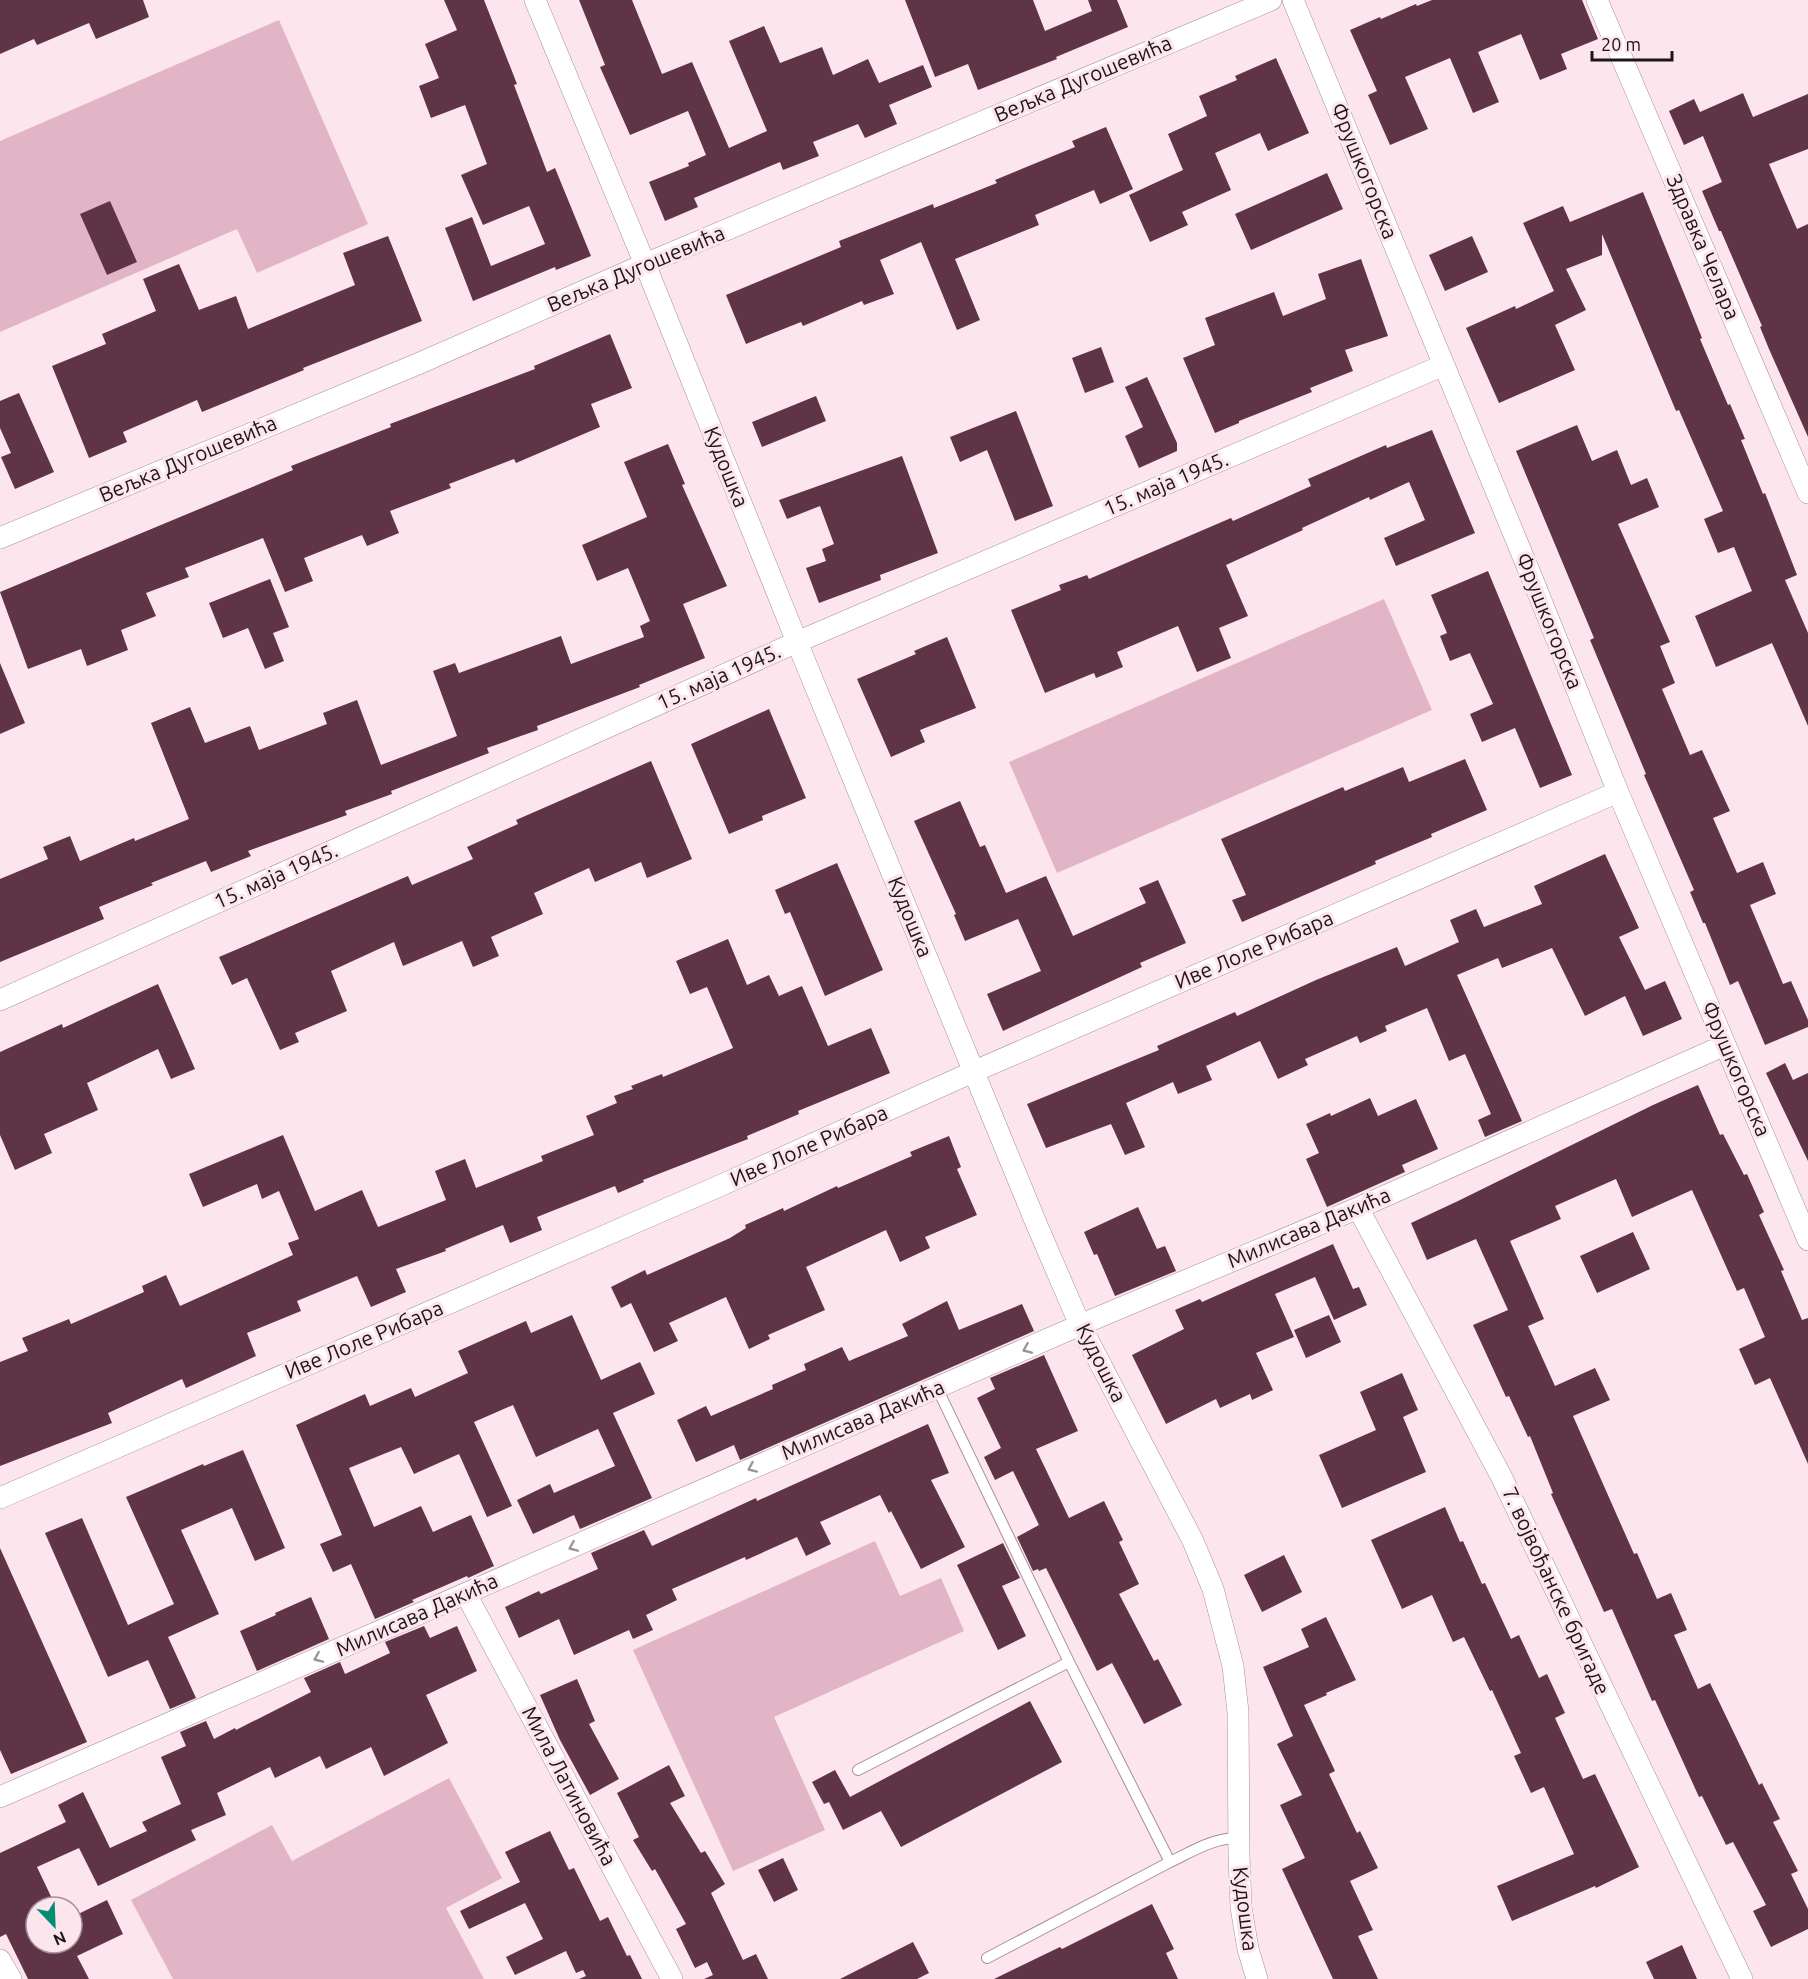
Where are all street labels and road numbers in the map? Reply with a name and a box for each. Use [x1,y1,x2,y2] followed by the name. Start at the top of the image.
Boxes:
[990,30,1175,126] street label: Вељка Дугошевића
[1327,99,1403,242] street label: Фрушкогорска
[1662,170,1745,323] street label: Здравка Челара
[543,220,728,316] street label: Вељка Дугошевића
[95,410,280,506] street label: Вељка Дугошевића
[700,423,754,511] street label: Кудошка
[1100,446,1232,520] street label: 15. маја 1945.
[1512,549,1588,692] street label: Фрушкогорска
[653,638,784,714] street label: 15. маја 1945.
[210,837,341,913] street label: 15. маја 1945.
[884,873,938,961] street label: Кудошка
[1171,905,1336,993] street label: Иве Лоле Рибара
[1698,997,1776,1140] street label: Фрушкогорска
[726,1100,891,1191] street label: Иве Лоле Рибара
[1224,1182,1394,1272] street label: Милисава Дакића
[281,1295,446,1383] street label: Иве Лоле Рибара
[1072,1319,1132,1406] street label: Кудошка
[778,1374,948,1464] street label: Милисава Дакића
[1498,1483,1616,1698] street label: 7. војвођанске бригаде
[332,1568,501,1661] street label: Милисава Дакића
[518,1702,622,1869] street label: Мила Латиновића
[1229,1865,1263,1953] street label: Кудошка

